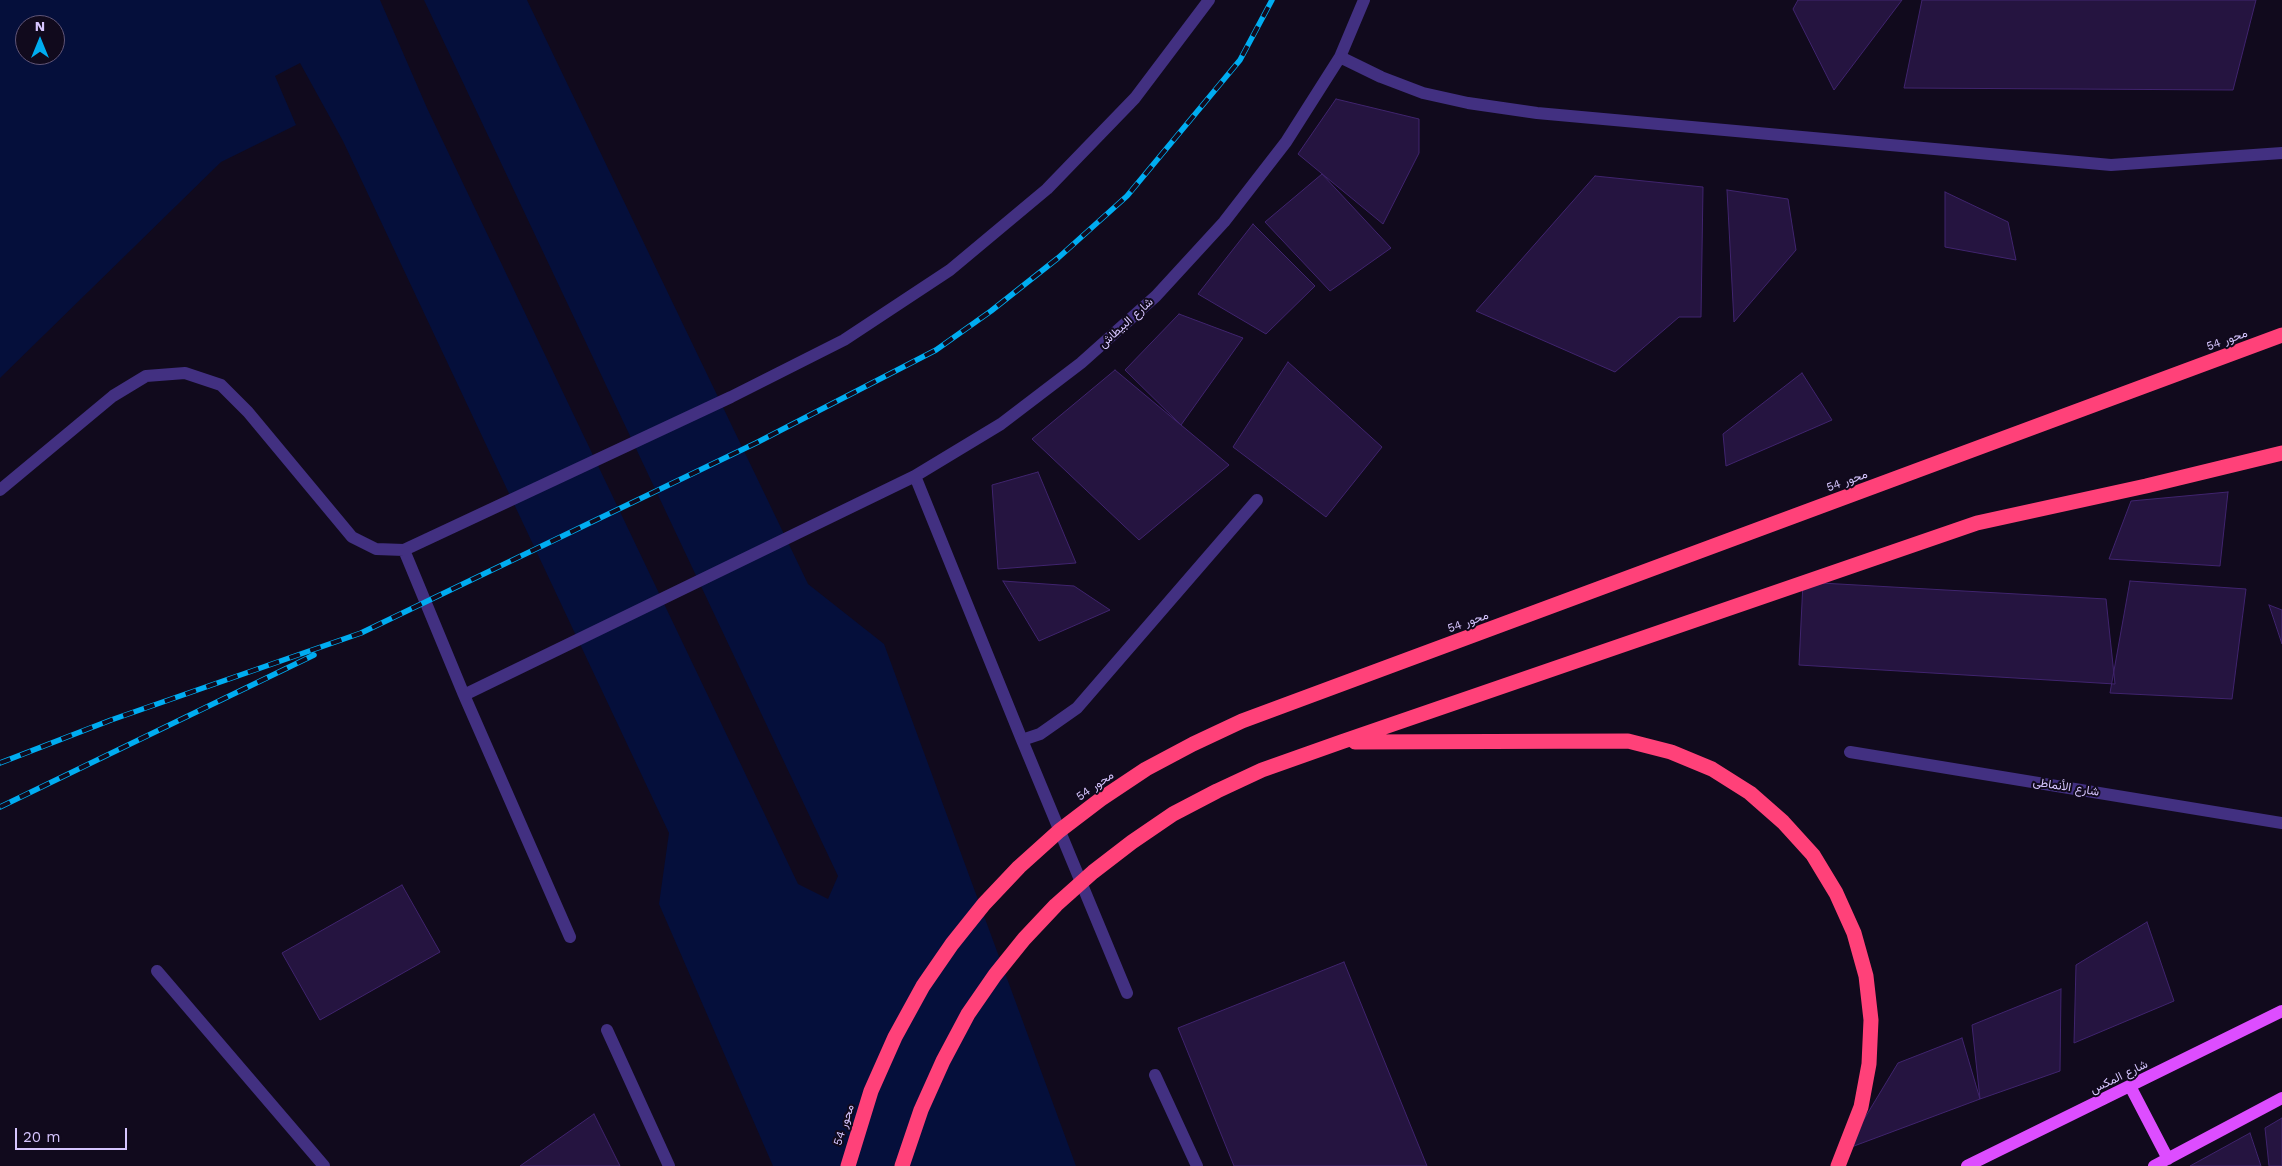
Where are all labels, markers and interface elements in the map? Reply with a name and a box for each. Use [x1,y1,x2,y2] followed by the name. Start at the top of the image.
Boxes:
[15,15,65,65] north arrow
[35,18,45,34] text: N
[1096,295,1156,351] street label: شارع البيطاش
[2205,326,2249,354] street label: محور 54
[1825,467,1869,495] street label: محور 54
[1446,608,1490,636] street label: محور 54
[1073,768,1117,804] street label: محور 54
[2032,775,2100,799] street label: شارع الأنماطى
[2088,1057,2150,1097] street label: شارع المكس
[831,1103,857,1147] street label: محور 54
[18,1118,130,1150] scale bar
[23,1128,61,1146] text: 20 m

